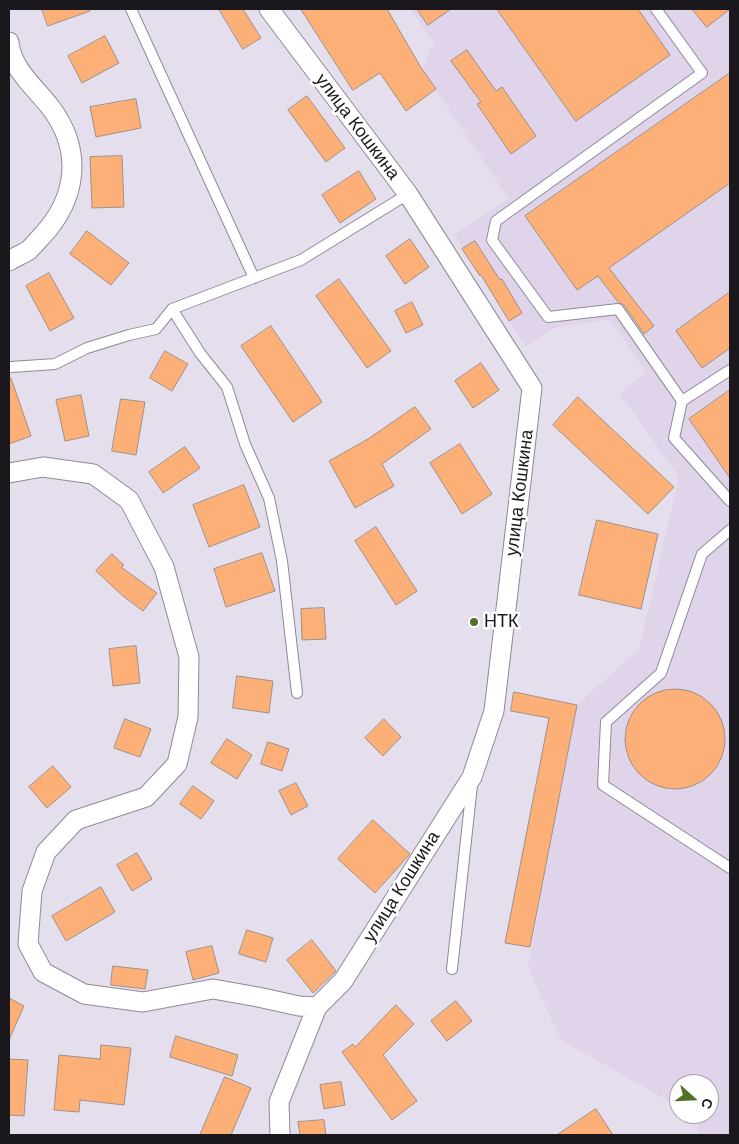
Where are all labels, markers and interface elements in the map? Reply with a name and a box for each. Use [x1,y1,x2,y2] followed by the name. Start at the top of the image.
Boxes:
[310,70,404,184] street label: улица Кошкина
[502,429,538,557] street label: улица Кошкина
[484,611,518,633] place label: НТК
[468,616,480,628] marker: НТК
[359,827,445,947] street label: улица Кошкина
[669,1074,719,1124] north arrow
[698,1096,716,1111] text: С

